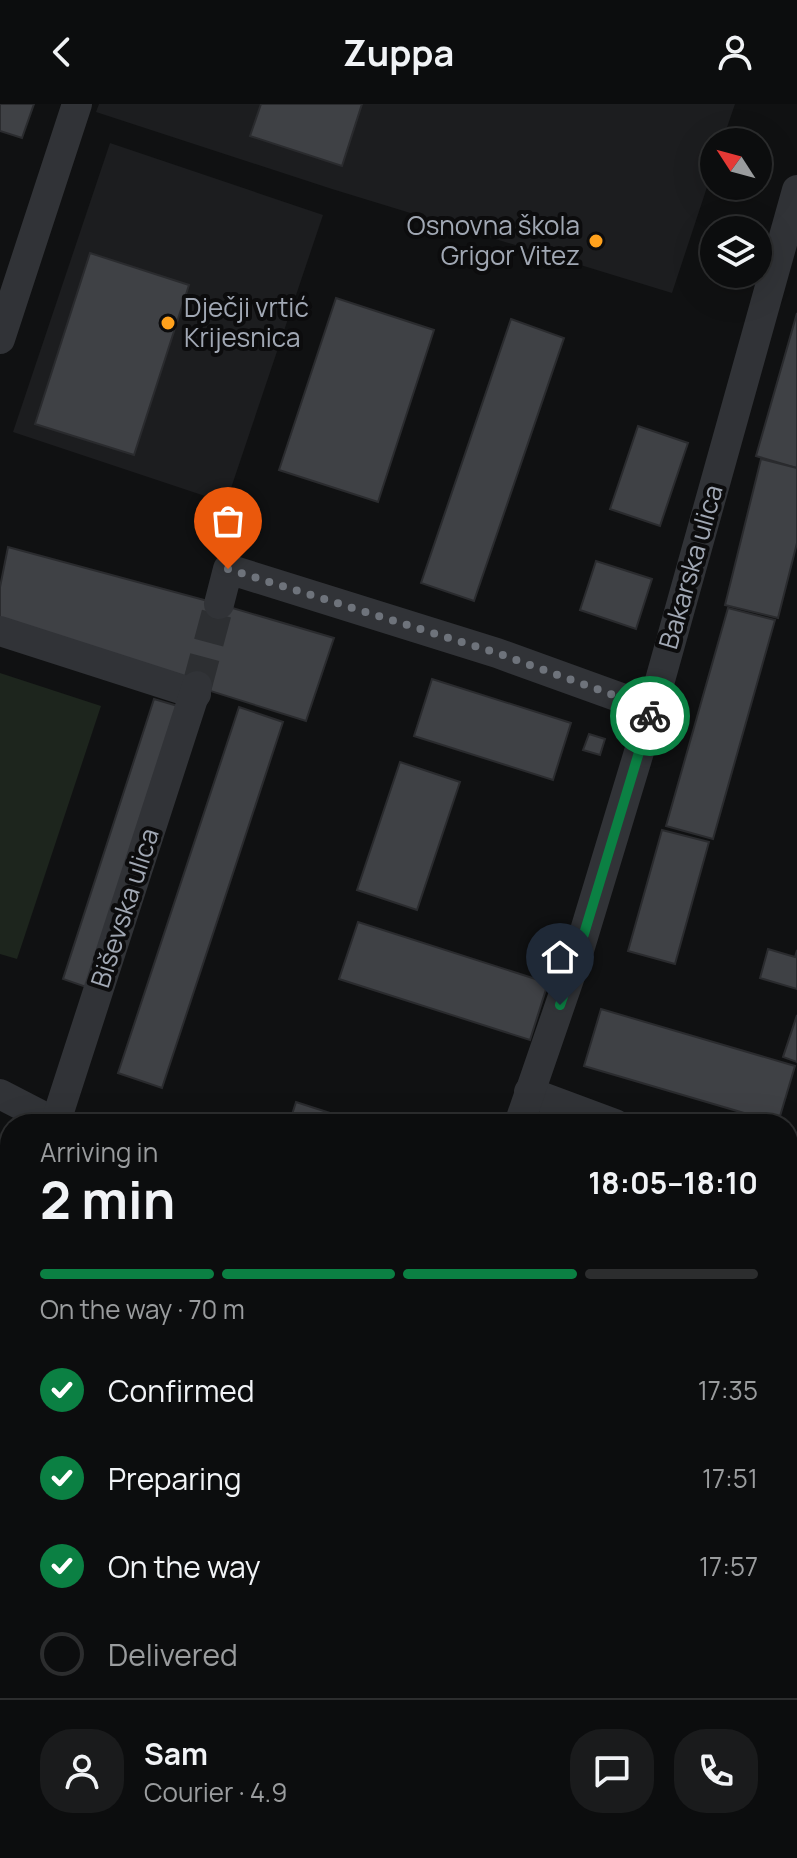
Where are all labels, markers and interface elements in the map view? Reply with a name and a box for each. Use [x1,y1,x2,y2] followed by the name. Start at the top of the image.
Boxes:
[343,28,454,77] text: Zuppa
[40,30,84,74] icon: back
[713,30,757,74] icon: person
[700,128,772,200] north arrow
[700,128,772,288] map controls
[407,207,580,273] place label: Osnovna škola Grigor Vitez
[700,216,772,288] button: layers
[587,232,605,250] marker: Osnovna škola Grigor Vitez
[184,289,309,355] place label: Dječji vrtić Krijesnica
[159,314,177,332] marker: Dječji vrtić Krijesnica
[649,480,731,653] street label: Bakarska ulica
[194,487,262,569] pin
[206,499,250,543] icon: bag
[610,676,690,756] courier
[628,694,672,738] icon: bike
[81,823,167,992] street label: Biševska ulica
[526,923,594,1005] pin
[538,935,582,979] icon: home
[40,1134,158,1170] text: Arriving in
[588,1162,758,1203] text: 18:05–18:10
[40,1164,175,1235] text: 2 min
[40,1291,245,1327] text: On the way · 70 m
[40,1368,84,1412] icon: check
[108,1370,255,1411] text: Confirmed
[698,1372,758,1408] text: 17:35
[40,1456,84,1500] icon: check
[108,1458,242,1499] text: Preparing
[702,1460,758,1496] text: 17:51
[40,1544,84,1588] icon: check
[108,1546,261,1587] text: On the way
[699,1548,758,1584] text: 17:57
[108,1634,238,1675] text: Delivered
[40,1729,124,1813] button: person
[570,1729,654,1813] button: chat
[674,1729,758,1813] button: phone
[144,1733,208,1774] text: Sam
[144,1774,287,1810] text: Courier · 4.9

